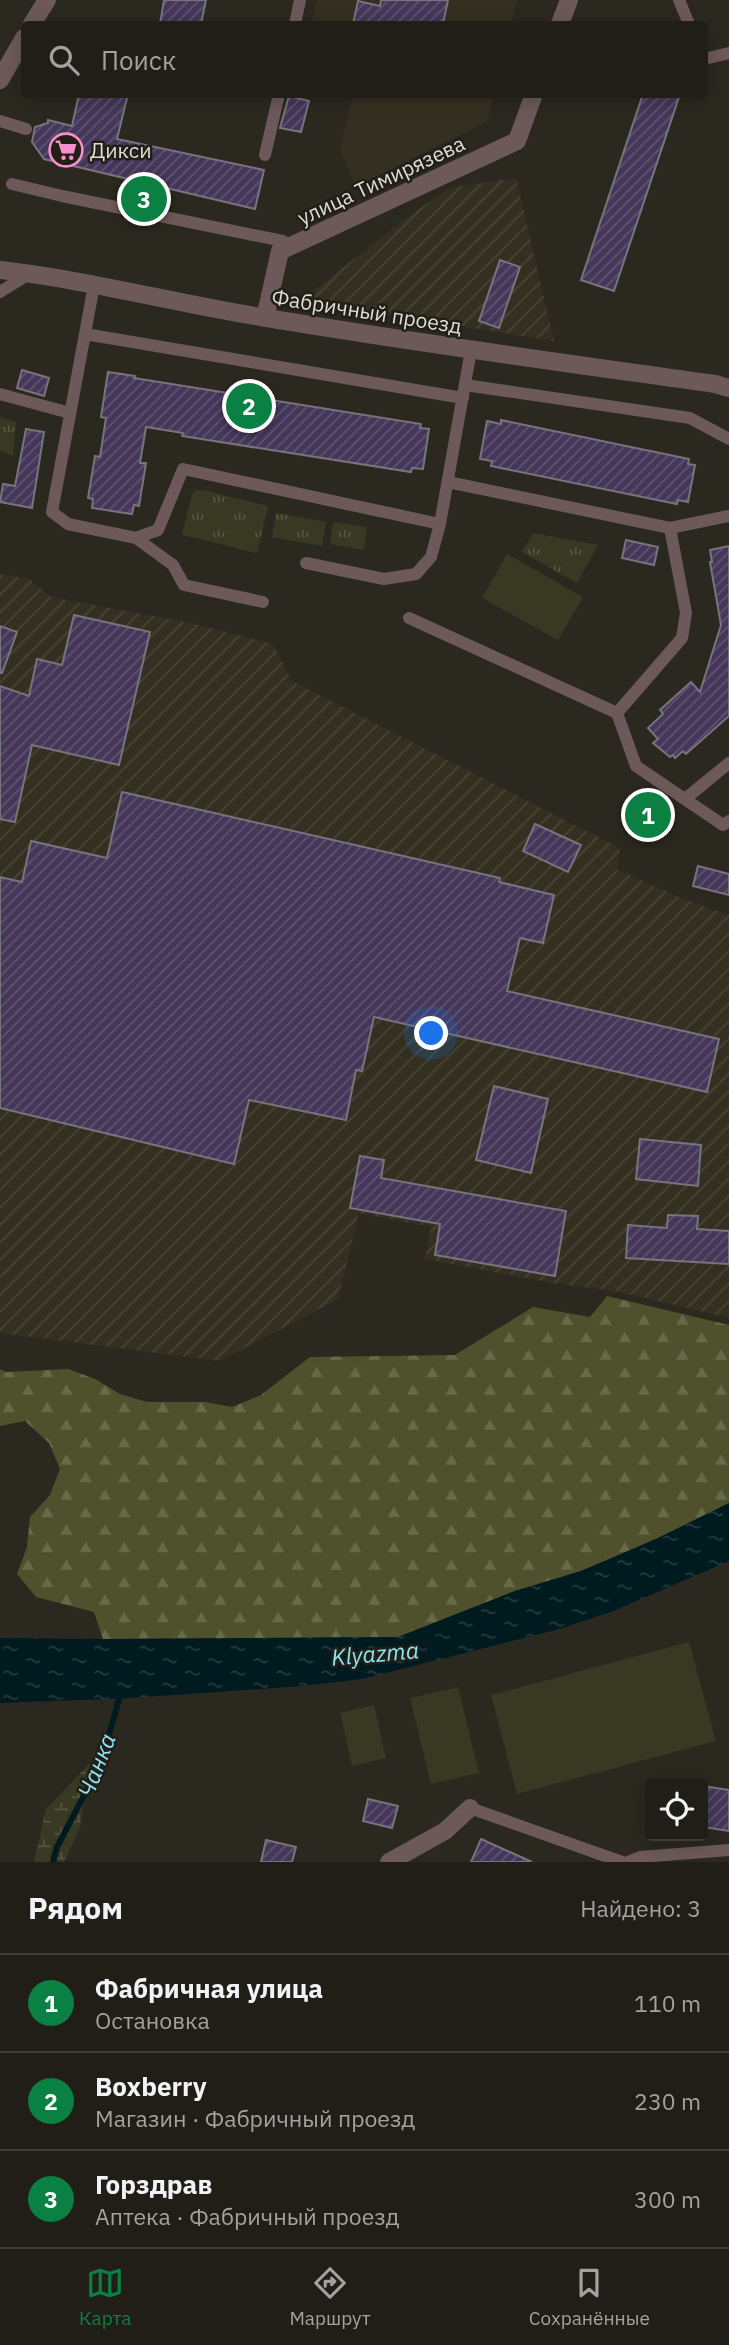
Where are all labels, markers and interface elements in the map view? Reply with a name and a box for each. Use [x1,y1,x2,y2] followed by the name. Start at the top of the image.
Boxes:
[21,21,708,98] search box
[45,41,83,79] icon: search
[101,43,176,77] text: Поиск
[293,129,469,231] street label: улица Тимирязева
[47,131,85,169] supermarket icon: Дикси
[90,136,152,164] place label: Дикси
[121,173,167,225] pin: 3
[270,282,464,340] street label: Фабричный проезд
[226,380,272,432] pin: 2
[625,789,671,841] pin: 1
[414,1016,448,1050] your location
[330,1634,420,1672] water label: Klyazma
[70,1729,122,1801] water label: Чанка
[645,1778,708,1841] map controls
[645,1778,708,1841] button: locate
[28,1888,123,1927] text: Рядом
[580,1893,701,1923] text: Найдено: 3
[95,1971,323,2005] text: Фабричная улица
[44,1988,58,2018] text: 1
[634,1988,701,2018] text: 110 m
[95,2005,210,2035] text: Остановка
[95,2069,207,2103] text: Boxberry
[44,2086,58,2116] text: 2
[634,2086,701,2116] text: 230 m
[95,2103,415,2133] text: Магазин · Фабричный проезд
[95,2167,212,2201] text: Горздрав
[44,2184,58,2214] text: 3
[634,2184,701,2214] text: 300 m
[95,2201,400,2231] text: Аптека · Фабричный проезд
[79,2264,131,2330] tab: Карта
[289,2264,371,2330] tab: Маршрут
[529,2264,650,2330] tab: Сохранённые

